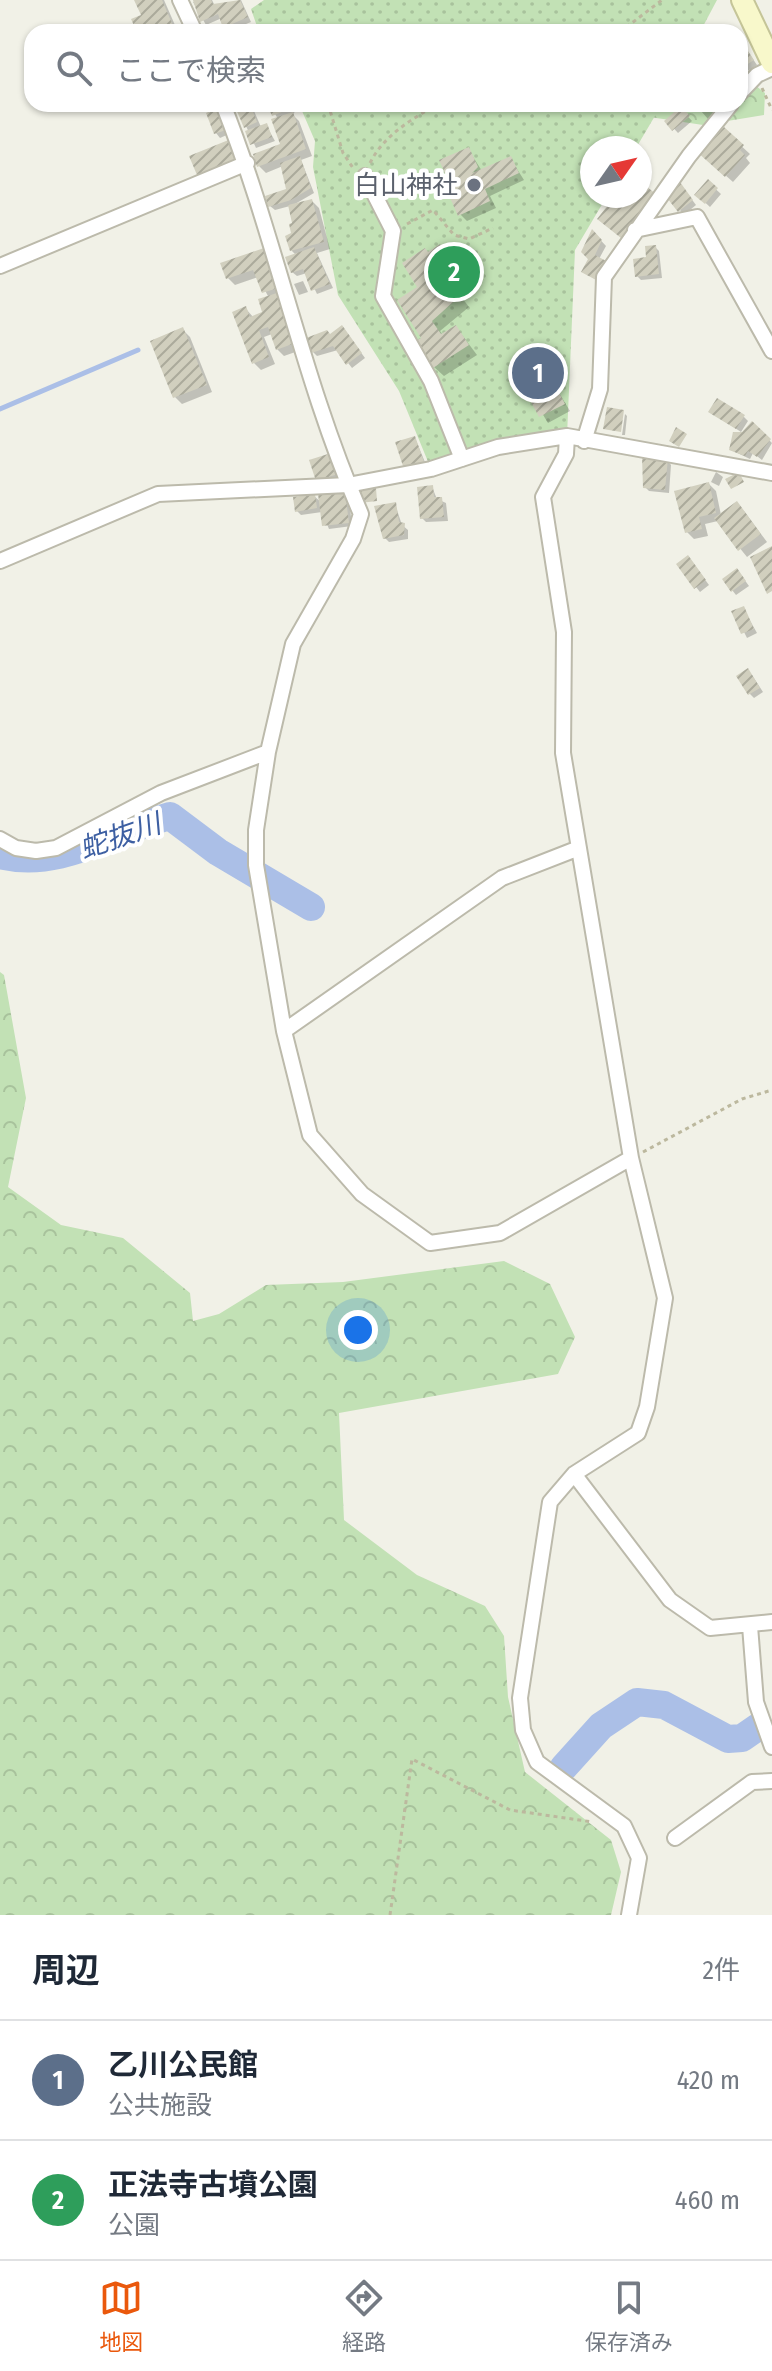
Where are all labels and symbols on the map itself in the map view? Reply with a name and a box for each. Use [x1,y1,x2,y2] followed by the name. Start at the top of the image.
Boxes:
[580,136,652,208] north arrow
[354,170,458,201] place label: 白山神社
[465,176,483,194] marker: 白山神社
[428,242,480,302] pin: 2
[512,343,564,403] pin: 1
[75,806,168,865] water label: 蛇抜川
[338,1310,378,1350] your location

